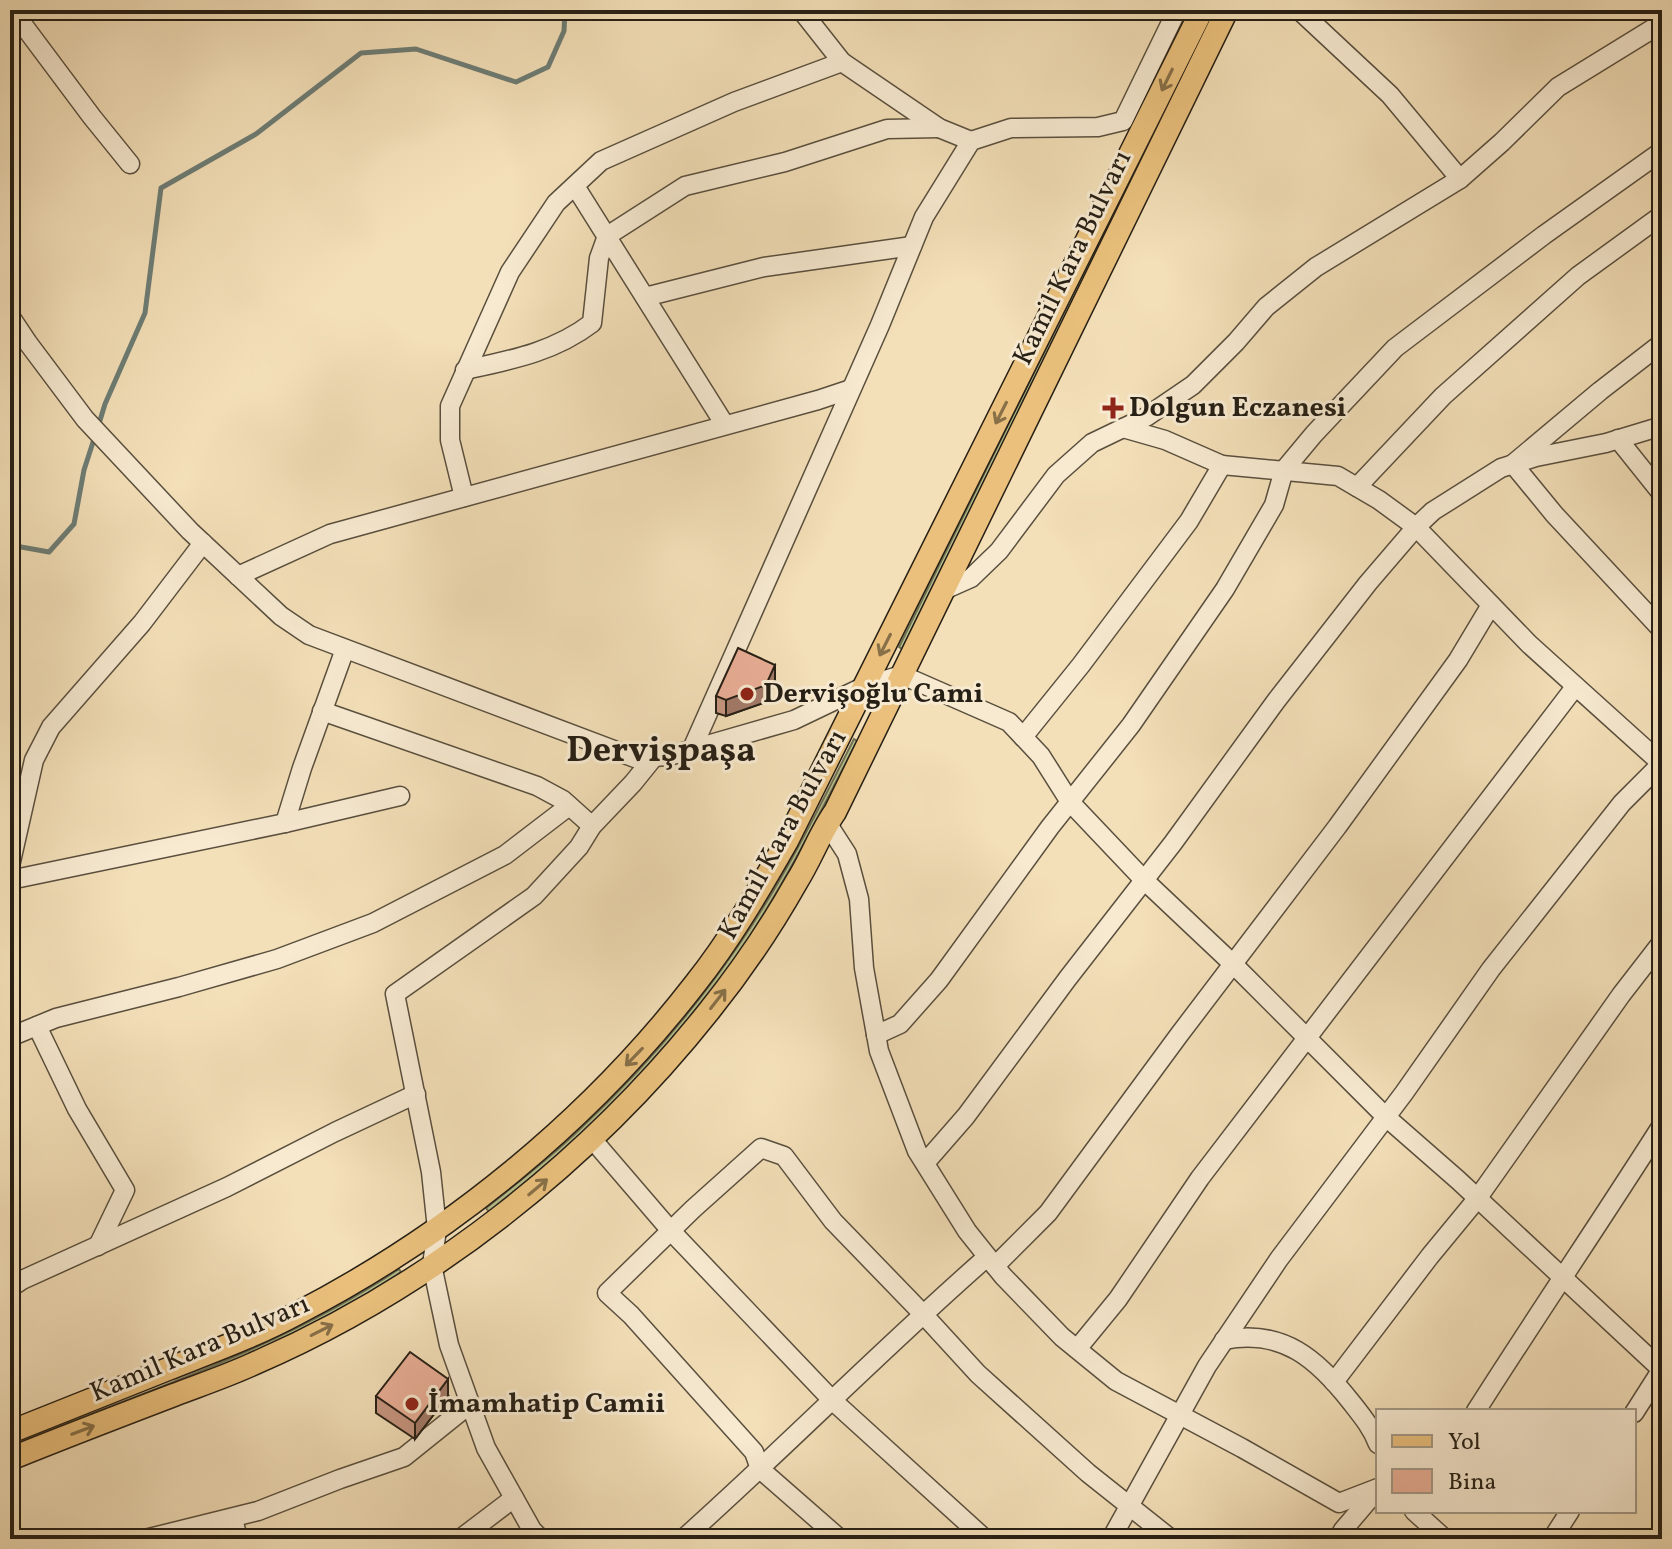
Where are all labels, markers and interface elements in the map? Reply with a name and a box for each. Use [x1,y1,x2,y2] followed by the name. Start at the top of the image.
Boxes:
[1159,67,1174,91] one-way arrow
[1004,144,1142,372] street label: Kamil Kara Bulvarı
[1129,389,1346,428] place label: Dolgun Eczanesi
[1104,399,1122,417] marker: Dolgun Eczanesi
[993,400,1008,424] one-way arrow
[877,633,892,657] one-way arrow
[763,675,983,714] place label: Dervişoğlu Cami
[738,685,756,703] marker: Dervişoğlu Cami
[709,723,857,947] street label: Kamil Kara Bulvarı
[566,727,756,777] district label: Dervişpaşa
[710,989,727,1011] one-way arrow
[625,1046,643,1066] one-way arrow
[528,1178,549,1196] one-way arrow
[84,1285,316,1413] street label: Kamil Kara Bulvarı
[310,1322,334,1338] one-way arrow
[428,1385,665,1424] place label: İmamhatip Camii
[403,1395,421,1413] marker: İmamhatip Camii
[1376,1409,1636,1513] legend
[70,1422,95,1436] one-way arrow
[1448,1426,1481,1460] text: Yol
[1448,1466,1496,1500] text: Bina

